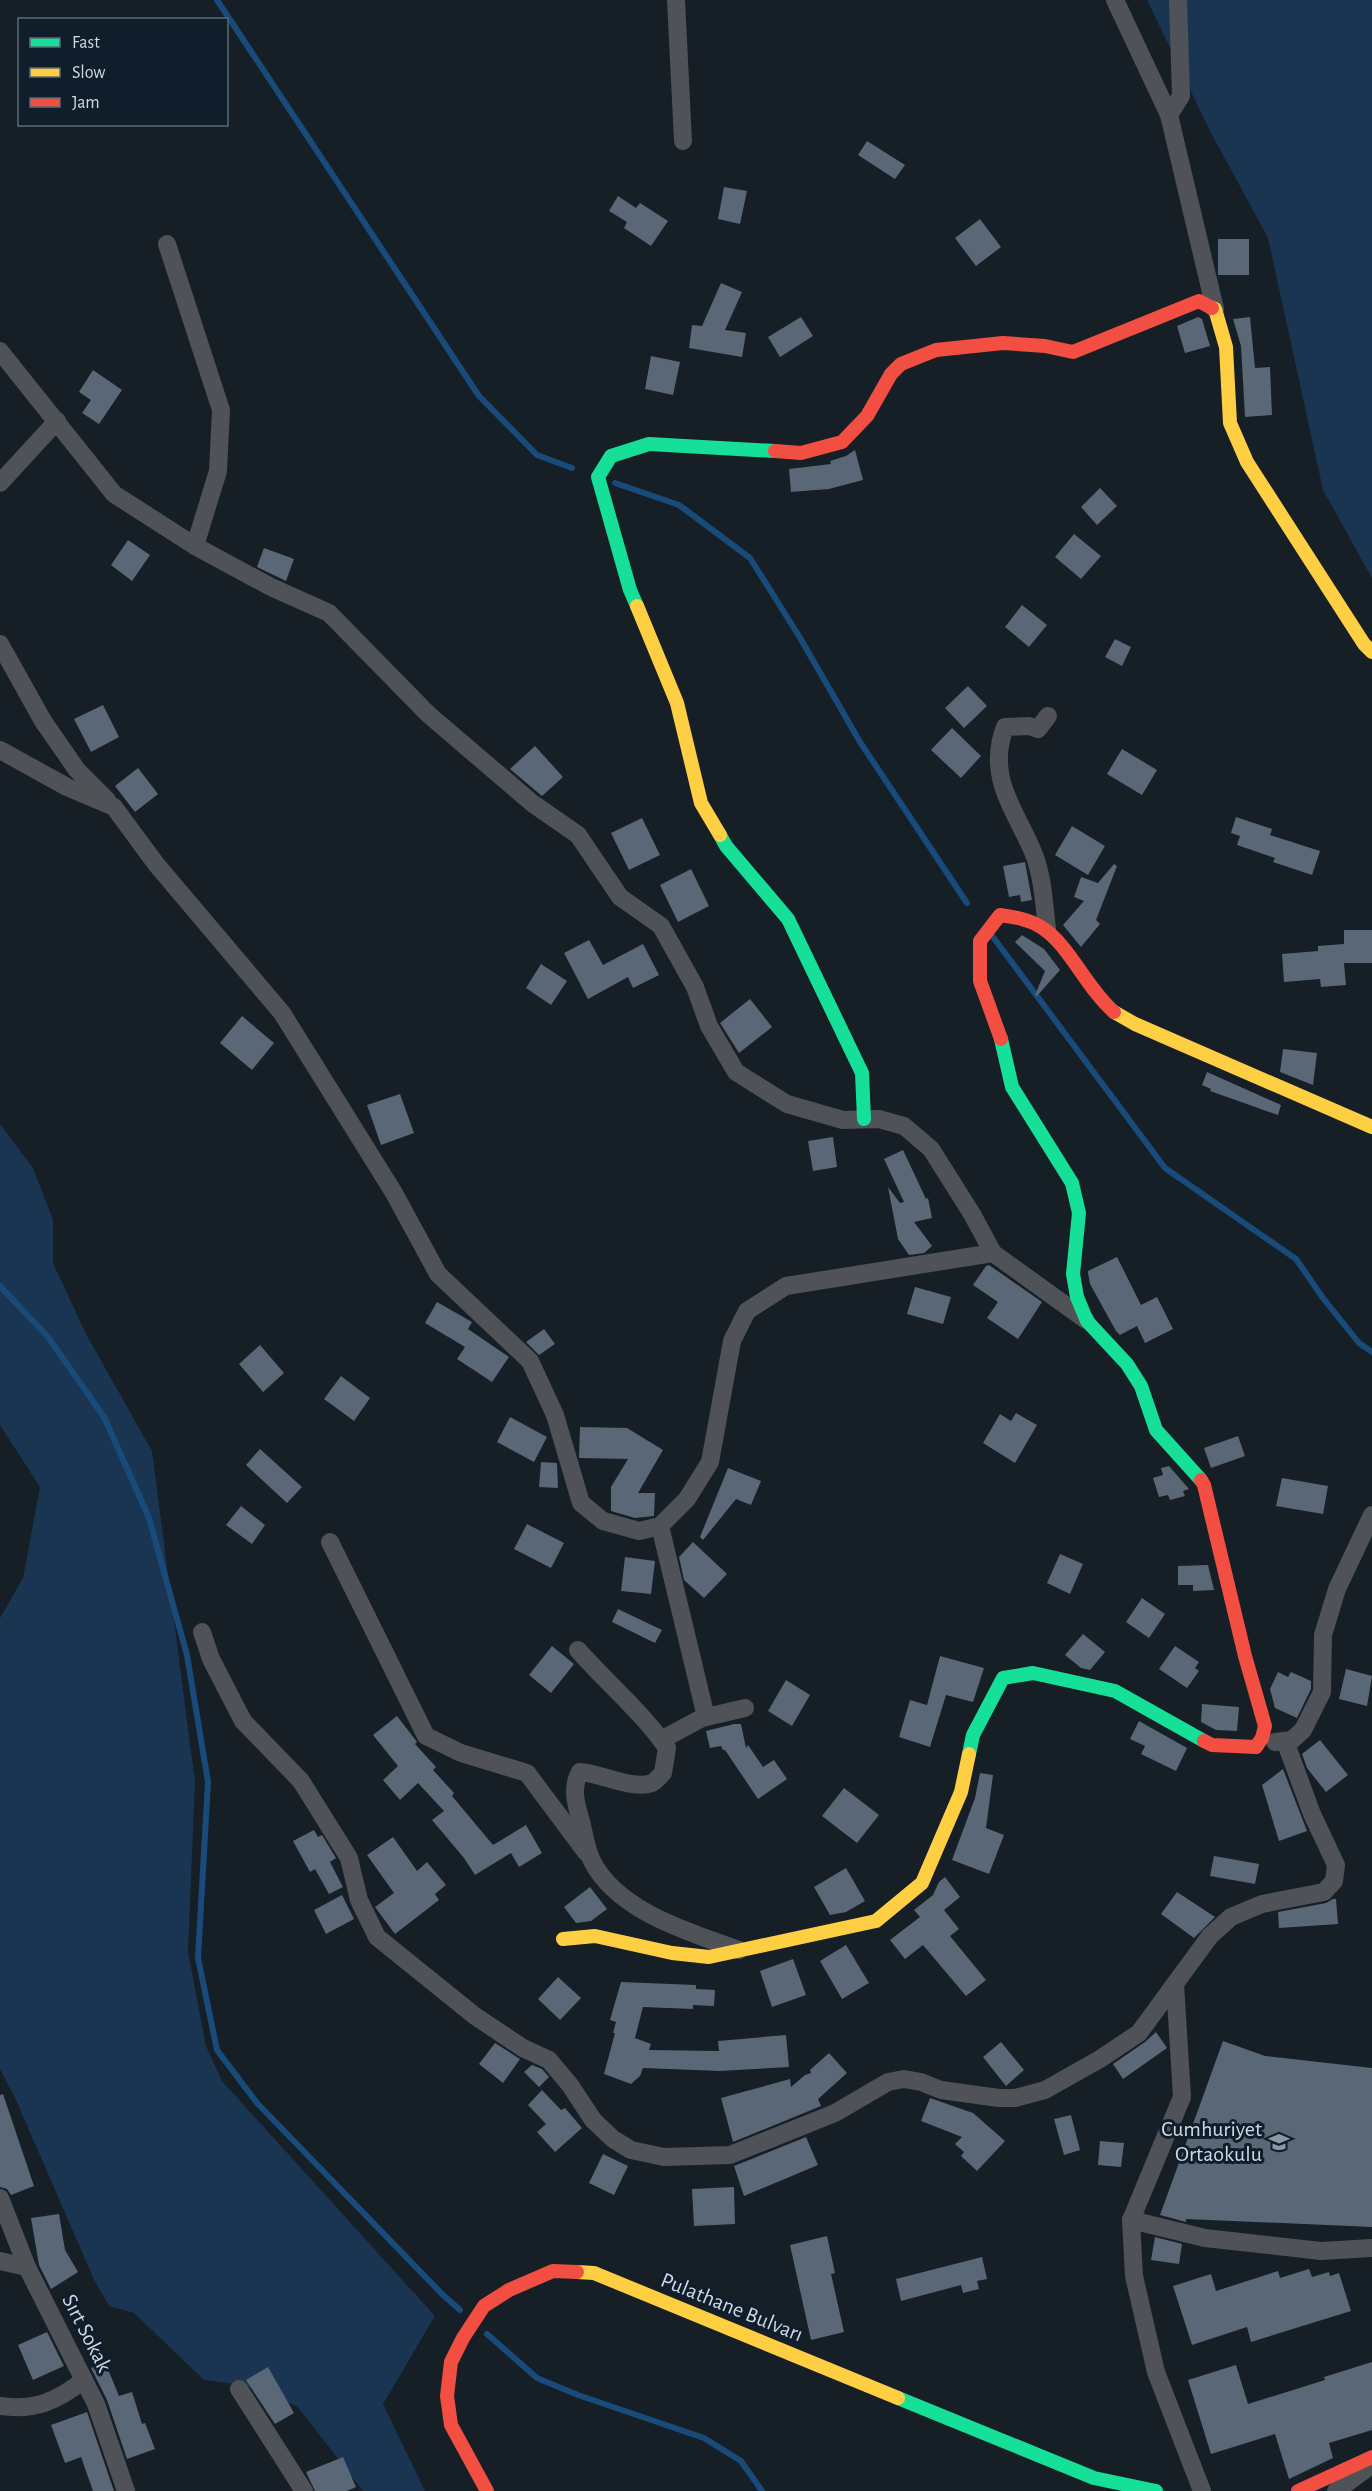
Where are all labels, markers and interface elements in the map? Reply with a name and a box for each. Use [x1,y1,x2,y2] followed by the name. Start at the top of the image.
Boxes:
[18,18,228,126] legend
[72,34,100,52] text: Fast
[72,64,105,82] text: Slow
[72,94,100,112] text: Jam
[1161,2118,1262,2165] place label: Cumhuriyet Ortaokulu
[1267,2130,1291,2154] school or university icon: Cumhuriyet Ortaokulu
[658,2268,806,2346] street label: Pulathane Bulvarı
[58,2291,116,2375] street label: Sırt Sokak

